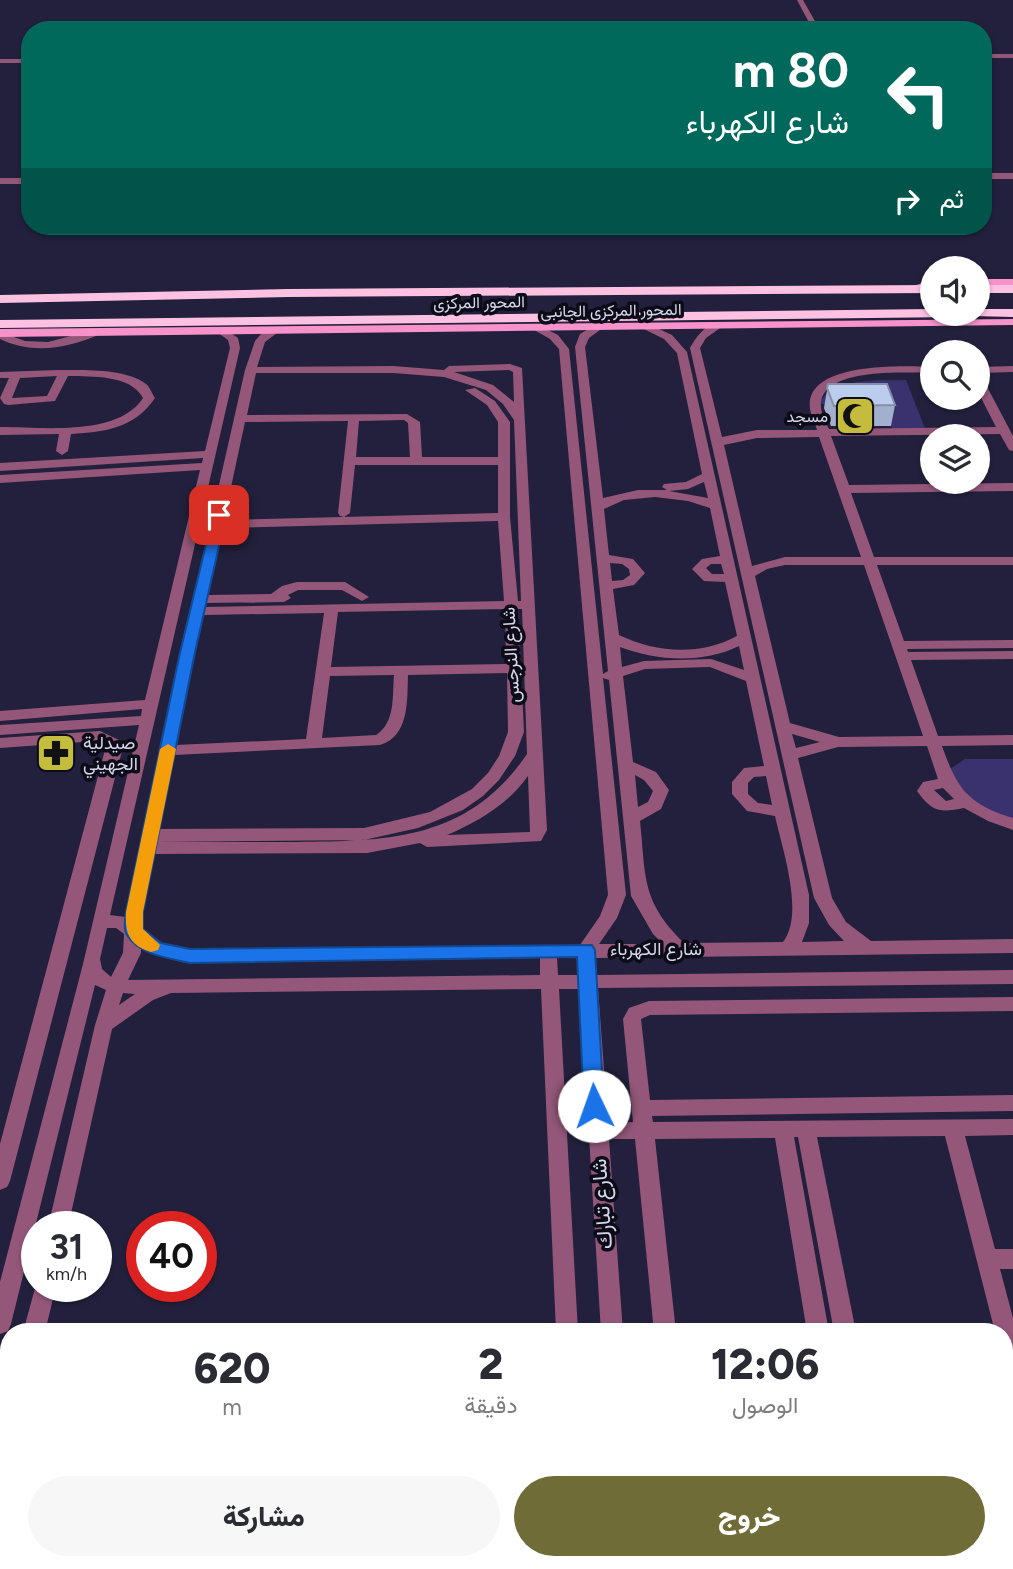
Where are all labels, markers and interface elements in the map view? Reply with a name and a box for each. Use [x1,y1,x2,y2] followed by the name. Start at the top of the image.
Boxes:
[733,40,849,99] text: 80 m
[873,49,964,140] icon: left
[685,103,849,141] text: شارع الكهرباء
[888,182,926,220] icon: right
[940,183,964,215] text: ثم
[920,256,990,494] map controls
[920,256,990,326] button: sound
[433,292,525,314] street label: المحور المركزى
[540,300,682,322] street label: المحور المركزى الجانبى
[920,340,990,410] button: search
[834,395,876,437] mosque icon: مسجد
[787,407,828,426] place label: مسجد
[920,424,990,494] button: layers
[189,485,249,545] pin
[200,496,238,534] icon: arrive
[498,606,525,703] street label: شارع النرجس
[35,732,77,774] pharmacy icon: صيدلية الجهيني
[83,732,138,779] place label: صيدلية الجهيني
[610,938,702,961] street label: شارع الكهرباء
[557,1069,631,1143] position arrow
[586,1158,619,1250] street label: شارع تبارك
[126,1211,217,1302] speed limit sign: 40
[49,1226,84,1268] text: 31
[46,1263,87,1285] text: km/h
[478,1339,503,1390] text: 2
[711,1339,819,1390] text: 12:06
[194,1343,270,1394] text: 620
[464,1391,517,1419] text: دقيقة
[732,1391,798,1419] text: الوصول
[222,1393,242,1421] text: m
[28,1476,500,1556] button: مشاركة
[514,1476,985,1556] button: خروج

